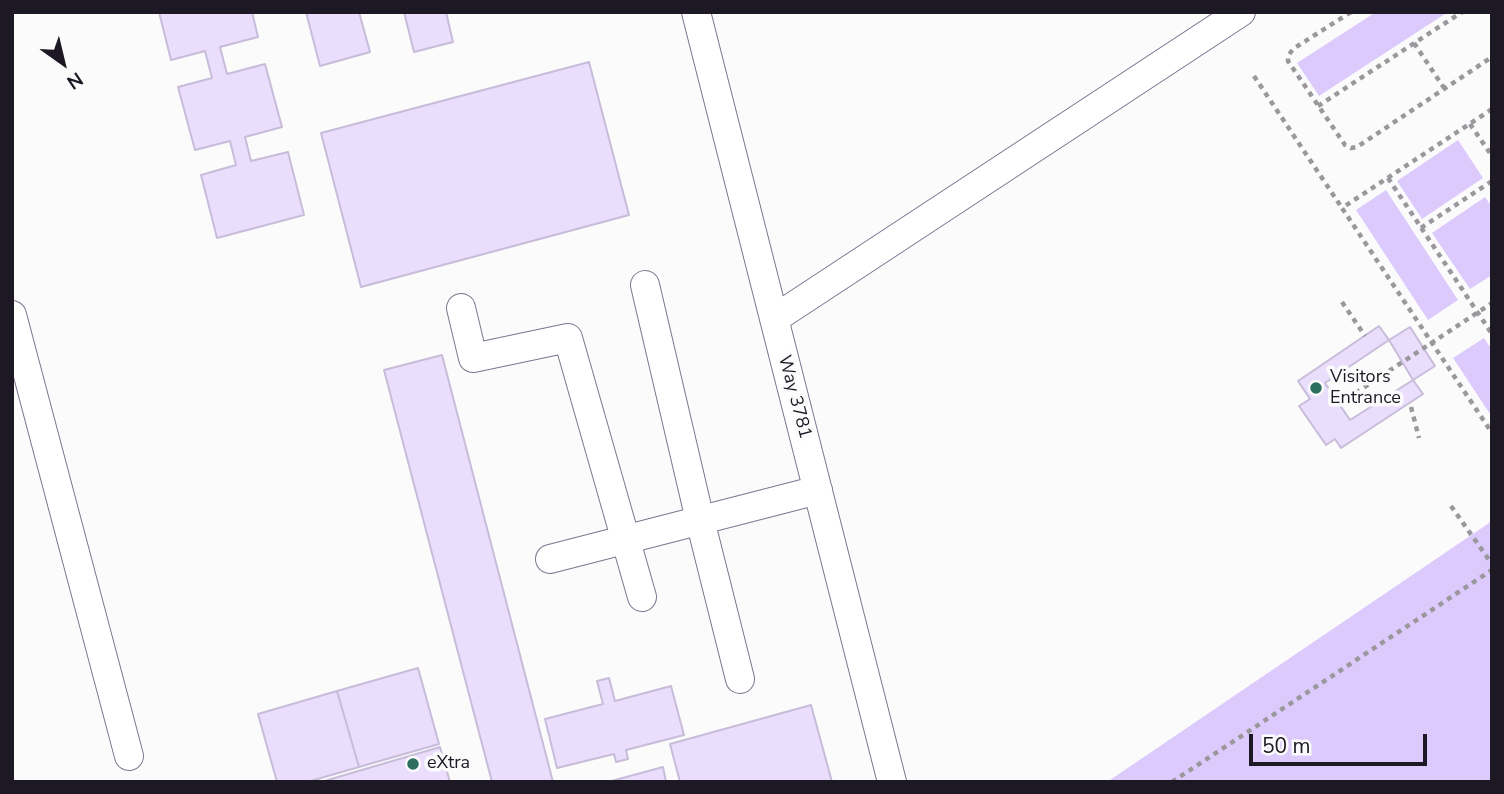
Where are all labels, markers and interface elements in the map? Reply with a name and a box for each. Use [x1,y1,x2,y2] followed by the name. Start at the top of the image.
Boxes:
[28,28,98,98] north arrow
[62,66,88,95] text: N
[773,353,815,441] street label: Way 3781
[1330,367,1401,410] place label: Visitors Entrance
[1308,380,1324,396] marker: Visitors Entrance
[1252,720,1430,764] scale bar
[1262,732,1311,760] text: 50 m
[427,753,470,775] place label: eXtra
[405,756,421,772] marker: eXtra

